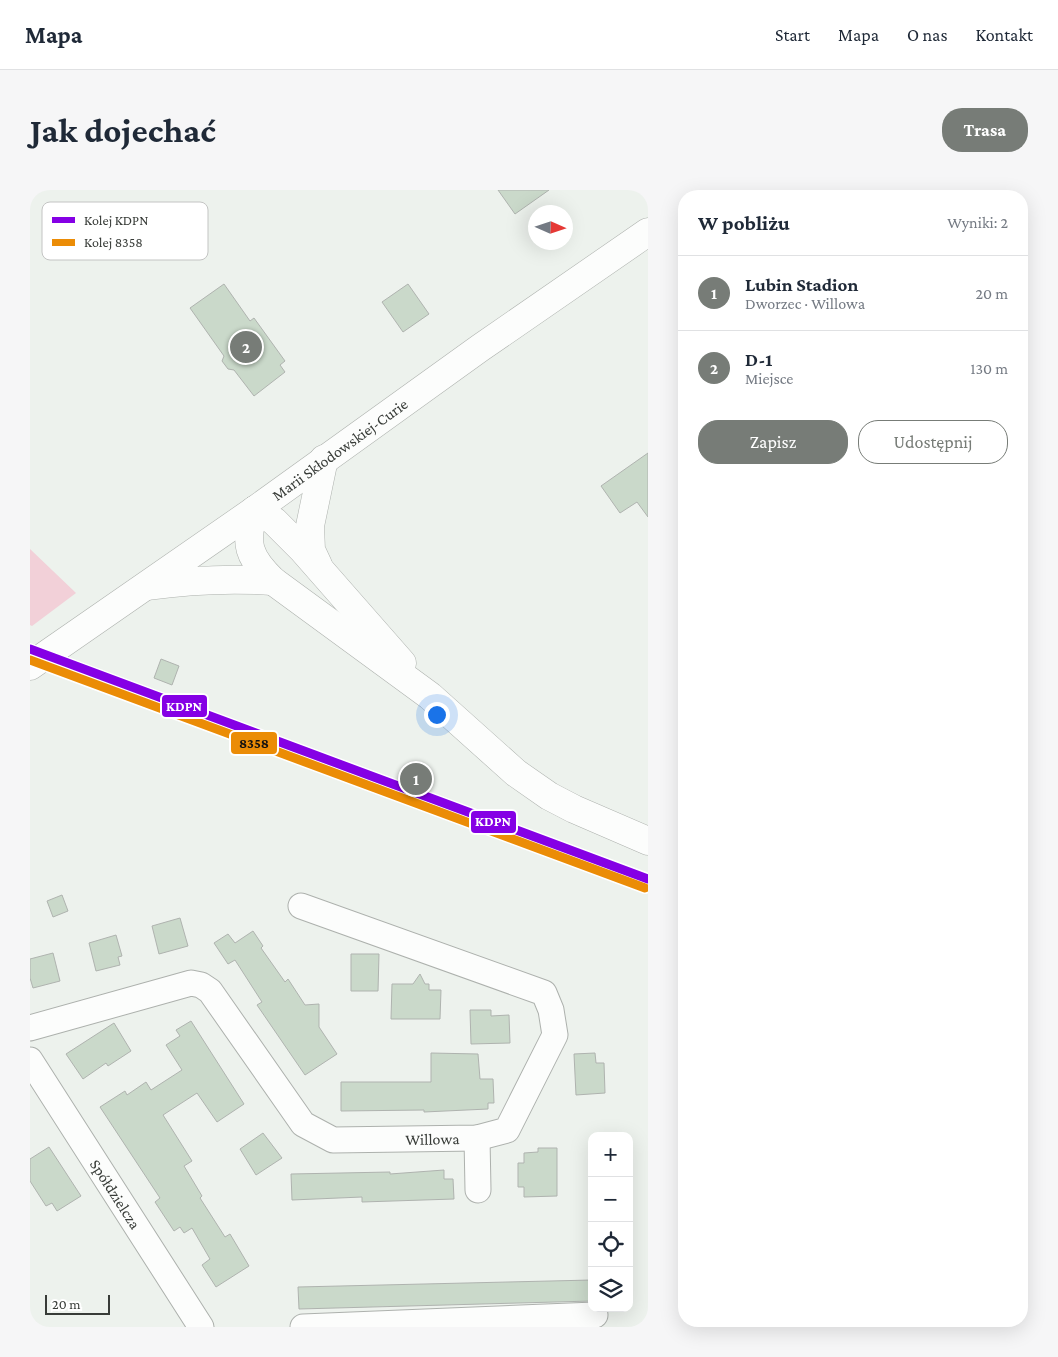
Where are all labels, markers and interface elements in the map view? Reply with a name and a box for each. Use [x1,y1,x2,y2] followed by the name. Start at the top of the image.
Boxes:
[25,21,83,48] text: Mapa
[775,25,810,45] text: Start
[838,25,879,45] text: Mapa
[907,25,948,45] text: O nas
[976,25,1033,45] text: Kontakt
[942,108,1028,152] button: Trasa
[30,111,216,150] text: Jak dojechać
[42,202,208,260] legend
[528,205,573,250] north arrow
[698,211,790,235] text: W pobliżu
[84,212,148,229] text: Kolej KDPN
[947,214,1008,231] text: Wyniki: 2
[84,234,143,251] text: Kolej 8358
[745,274,858,295] text: Lubin Stadion
[711,285,717,302] text: 1
[975,285,1008,302] text: 20 m
[745,295,865,312] text: Dworzec · Willowa
[230,328,262,366] pin: 2
[745,349,772,370] text: D-1
[710,360,718,377] text: 2
[970,360,1008,377] text: 130 m
[745,370,793,387] text: Miejsce
[269,395,411,504] street label: Marii Skłodowskiej-Curie
[698,420,848,464] button: Zapisz
[858,420,1008,464] button: Udostępnij
[161,694,208,718] line badge: KDPN
[166,698,202,714] text: KDPN
[424,702,450,728] your location
[230,731,278,755] line badge: 8358
[239,735,269,751] text: 8358
[400,760,432,798] pin: 1
[470,810,517,834] line badge: KDPN
[475,813,511,829] text: KDPN
[405,1130,460,1148] street label: Willowa
[588,1132,633,1312] map controls
[588,1132,633,1177] button: +
[87,1156,144,1233] street label: Spółdzielcza
[588,1177,633,1222] button: −
[588,1222,633,1267] button: locate
[588,1267,633,1312] button: layers
[45,1292,110,1315] scale bar
[52,1296,80,1312] text: 20 m

